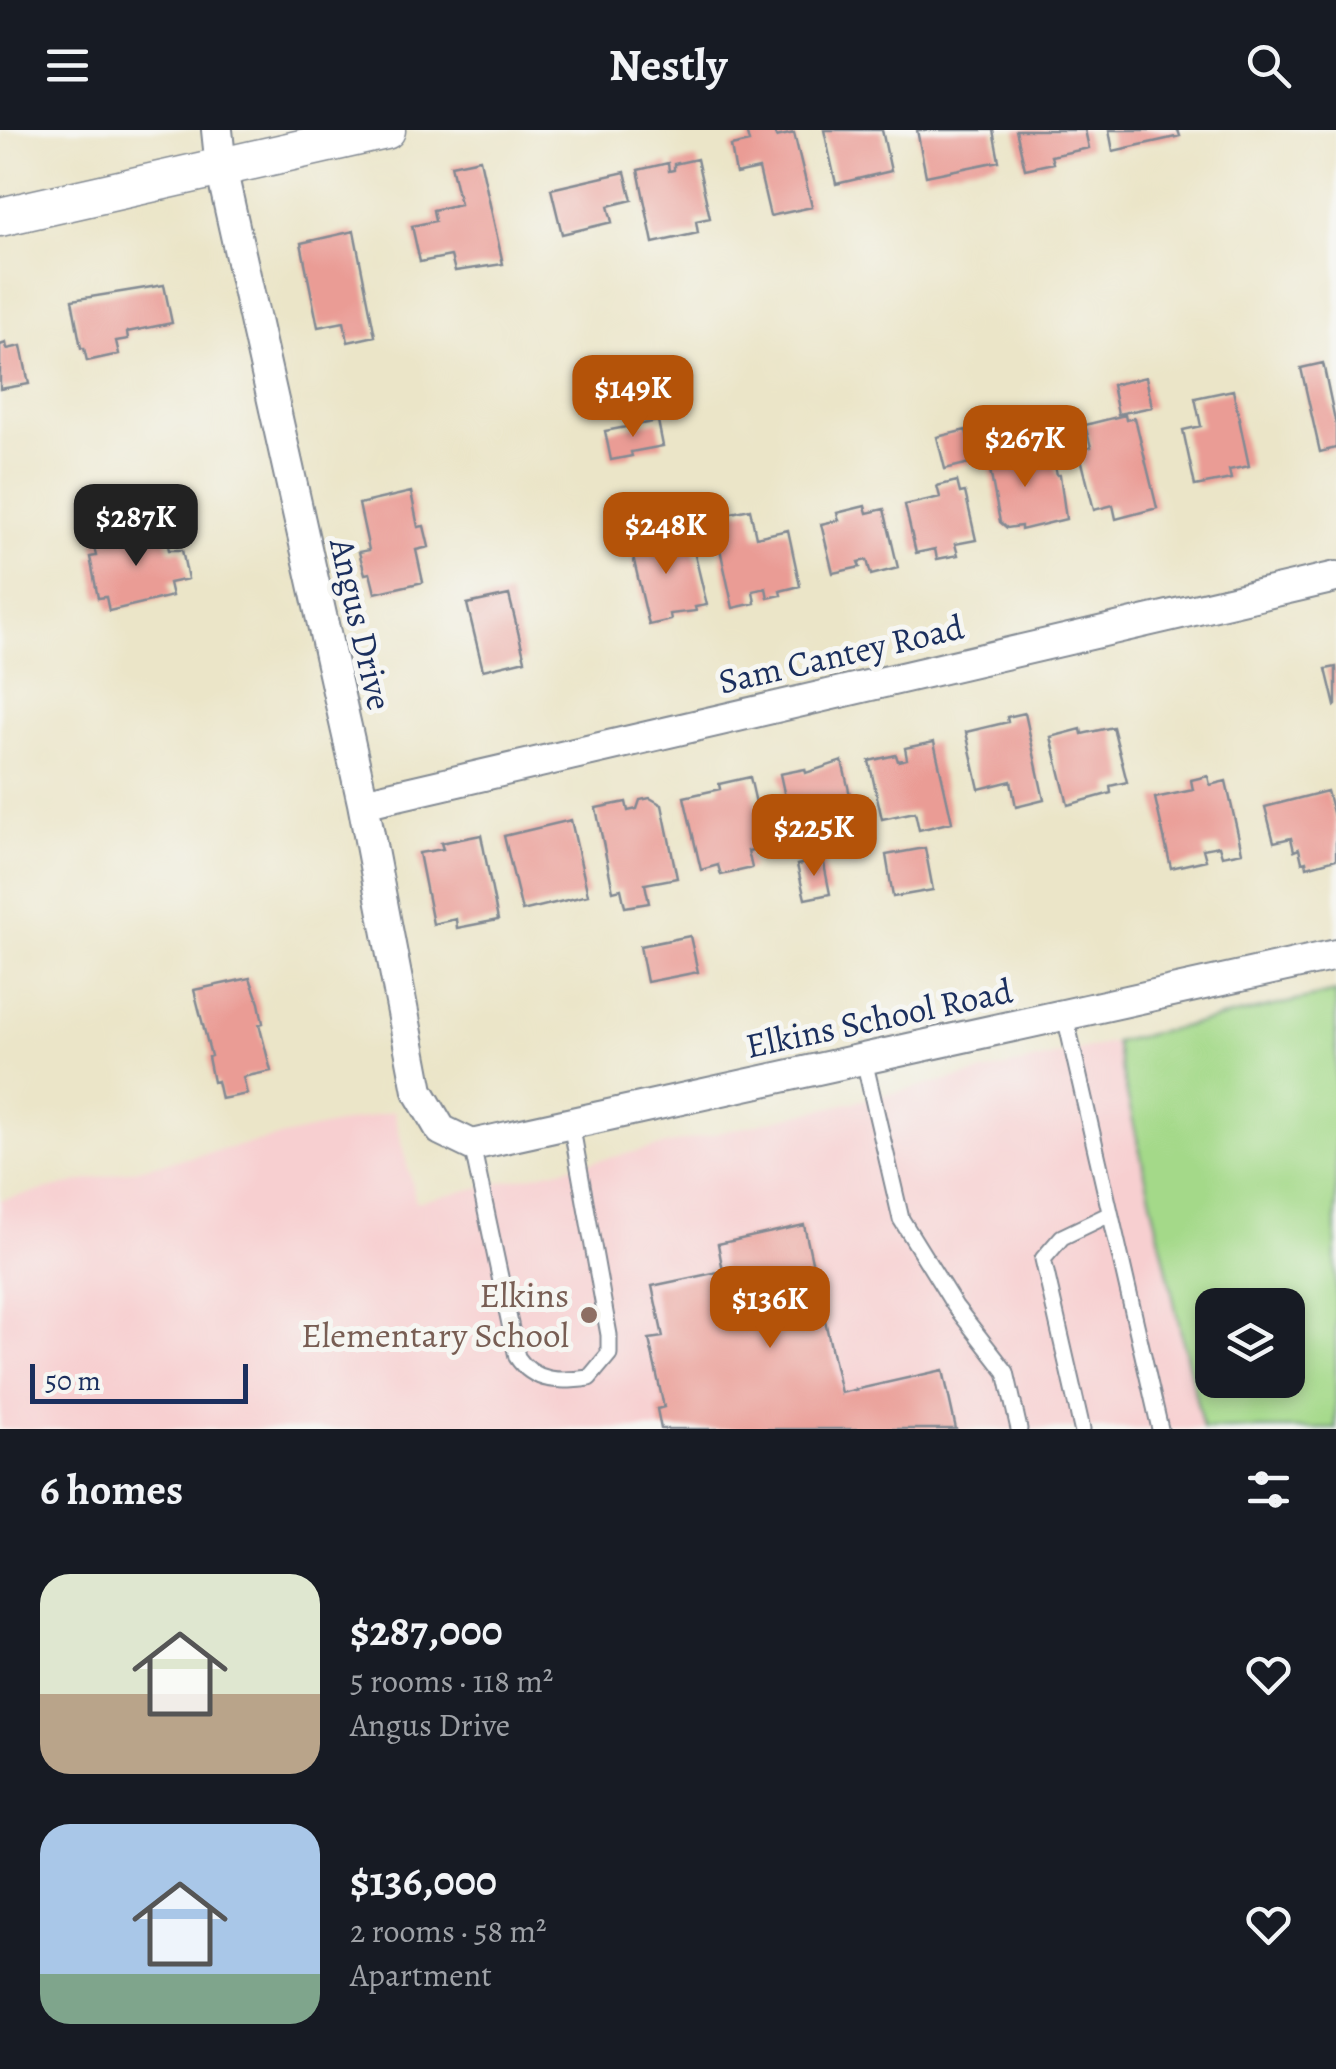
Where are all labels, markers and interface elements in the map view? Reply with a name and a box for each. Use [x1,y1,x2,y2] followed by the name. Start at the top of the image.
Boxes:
[609,34,727,96] text: Nestly
[40,38,95,93] icon: menu
[1241,38,1296,93] icon: search
[563,355,703,440] pin: $149K
[594,365,672,409] text: $149K
[955,405,1095,490] pin: $267K
[985,415,1065,459] text: $267K
[66,484,206,569] pin: $287K
[596,492,736,577] pin: $248K
[96,494,176,538] text: $287K
[625,502,707,546] text: $248K
[318,532,404,715] street label: Angus Drive
[714,602,969,706] street label: Sam Cantey Road
[744,794,884,879] pin: $225K
[774,804,854,848] text: $225K
[741,966,1017,1070] street label: Elkins School Road
[700,1266,840,1351] pin: $136K
[301,1271,569,1359] place label: Elkins Elementary School
[732,1276,808,1320] text: $136K
[1195,1288,1305,1398] map controls
[1195,1288,1305,1398] button: layers
[578,1304,600,1326] marker: Elkins Elementary School
[30,1359,248,1404] scale bar
[45,1362,101,1400] text: 50 m
[40,1461,183,1518] text: 6 homes
[1241,1462,1296,1517] icon: filters
[350,1602,503,1659] text: $287,000
[120,1614,240,1734] icon: home
[1241,1647,1296,1702] icon: heart
[350,1659,553,1703] text: 5 rooms · 118 m²
[350,1703,510,1747] text: Angus Drive
[350,1852,497,1909] text: $136,000
[120,1864,240,1984] icon: home
[1241,1897,1296,1952] icon: heart
[350,1909,547,1953] text: 2 rooms · 58 m²
[350,1953,492,1997] text: Apartment

